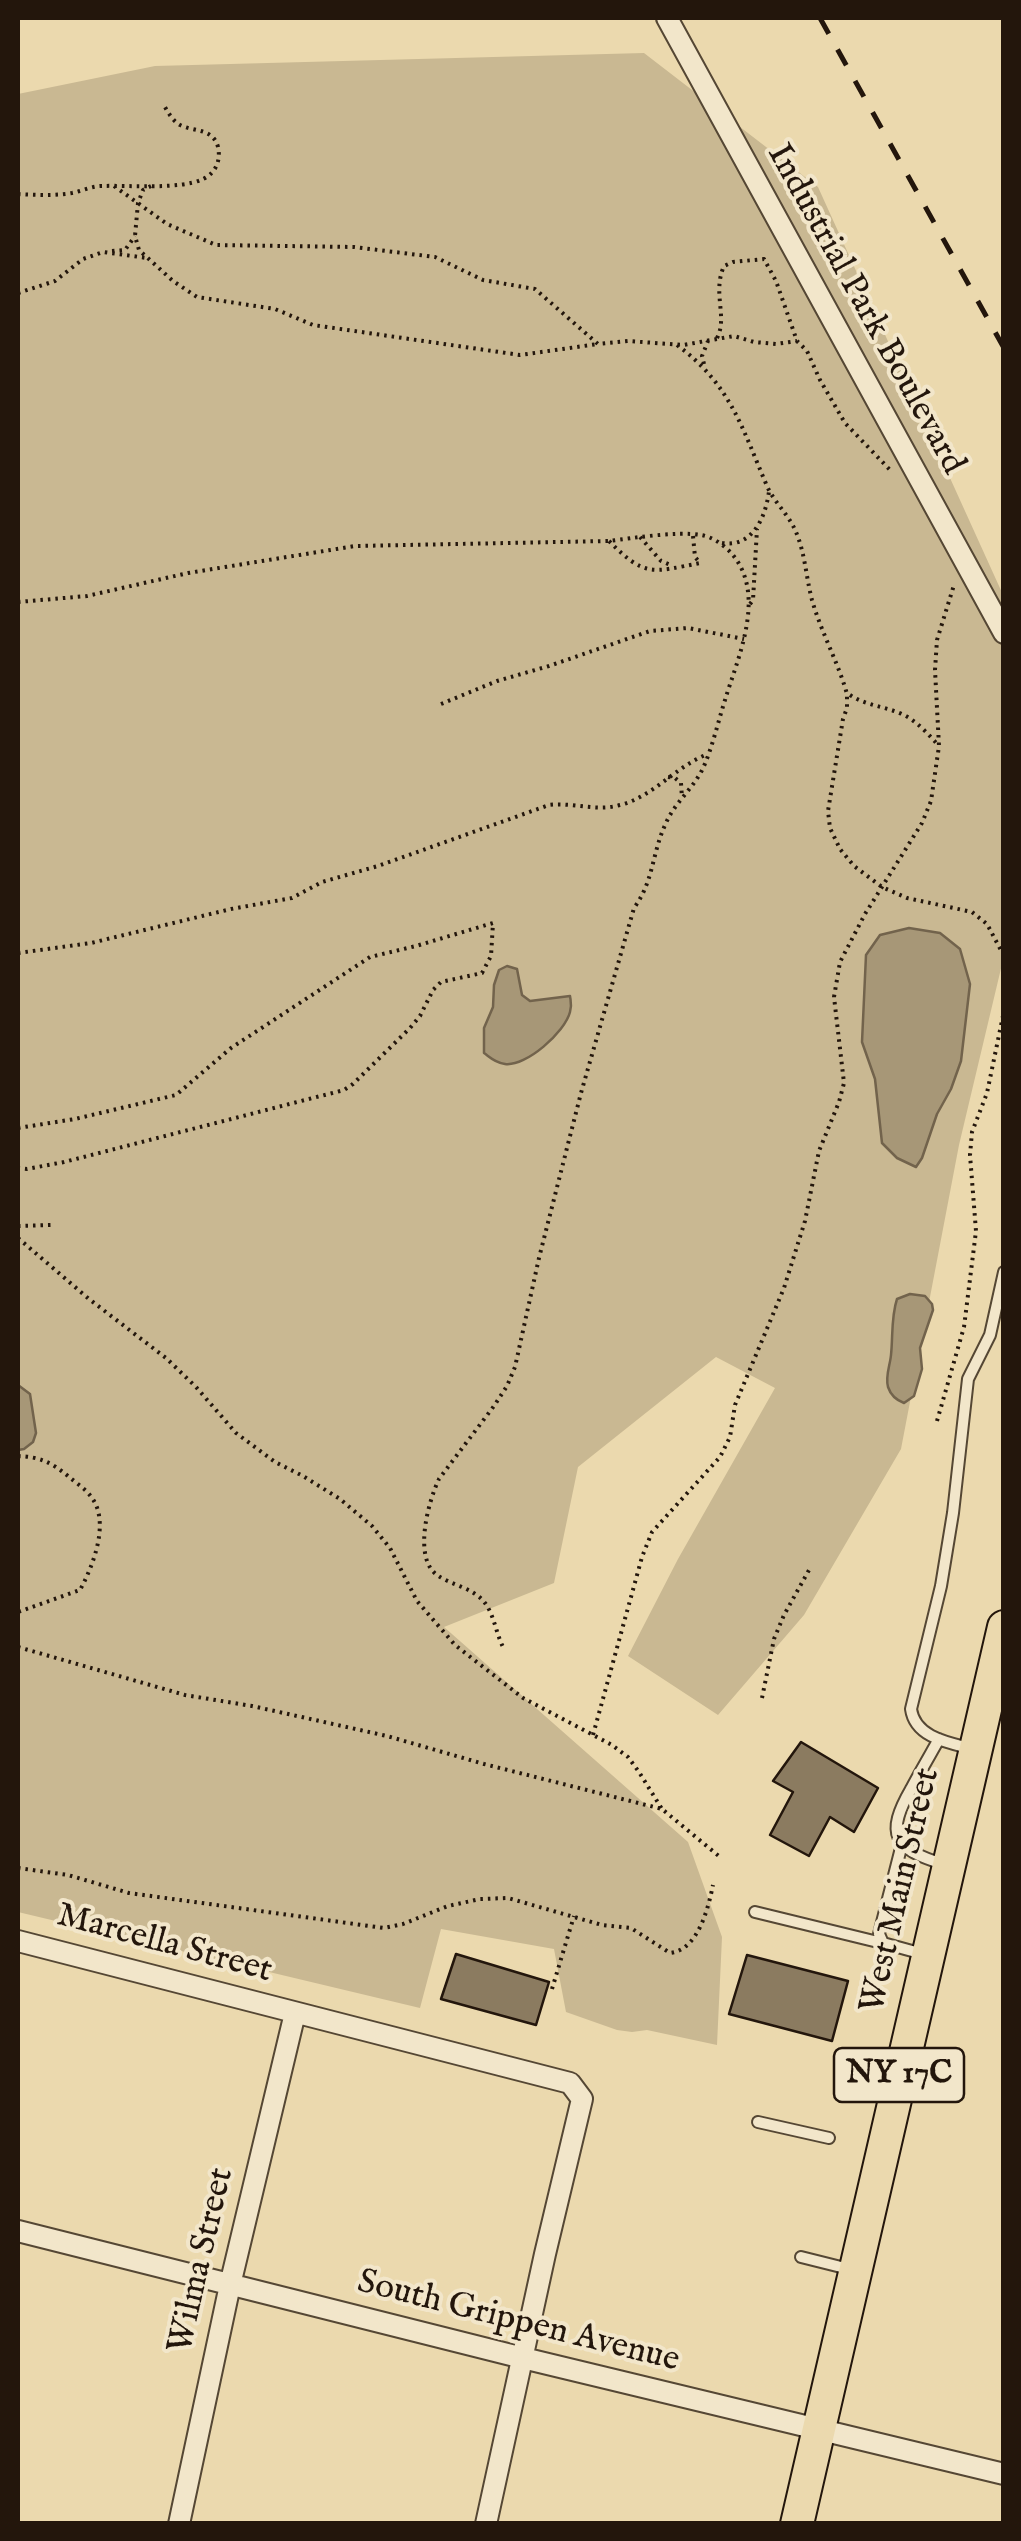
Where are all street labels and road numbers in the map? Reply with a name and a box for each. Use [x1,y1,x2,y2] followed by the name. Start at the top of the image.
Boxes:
[756,137,972,483] street label: Industrial Park Boulevard
[853,1764,951,2018] street label: West Main Street
[52,1896,276,1994] street label: Marcella Street
[834,2048,964,2102] road number: NY 17C
[161,2164,245,2358] street label: Wilma Street
[353,2263,683,2383] street label: South Grippen Avenue

